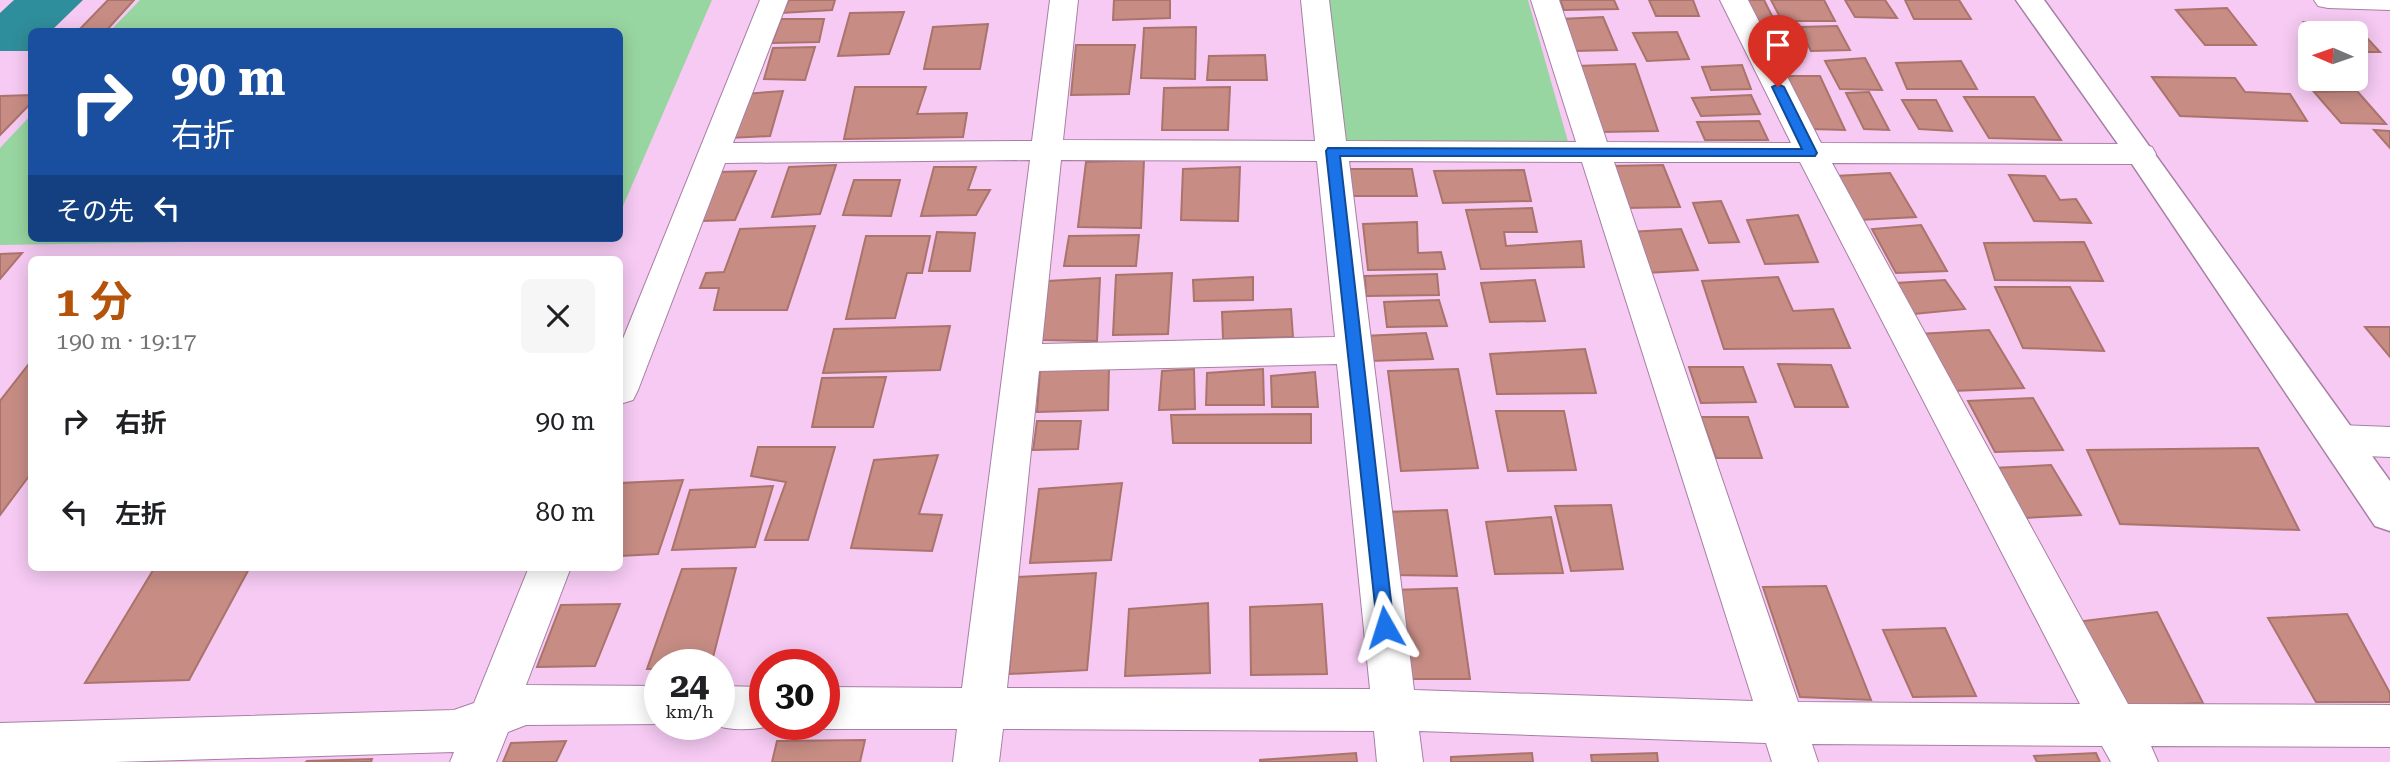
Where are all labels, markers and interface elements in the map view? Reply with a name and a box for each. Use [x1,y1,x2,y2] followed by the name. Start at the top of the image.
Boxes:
[1748,15,1808,87] pin
[2298,21,2368,91] north arrow
[2298,21,2368,91] map controls
[1759,26,1797,64] icon: arrive
[171,50,286,107] text: 90 m
[56,56,147,147] icon: right
[171,116,235,154] text: 右折
[148,189,186,227] icon: left
[56,196,134,226] text: その先
[56,277,132,326] text: 1 分
[521,279,595,353] button: close
[56,328,196,355] text: 190 m · 19:17
[56,402,94,440] icon: right
[536,406,595,436] text: 90 m
[115,408,167,438] text: 右折
[56,493,94,531] icon: left
[536,497,595,527] text: 80 m
[115,499,167,529] text: 左折
[1348,590,1422,664] position arrow
[749,649,840,740] speed limit sign: 30
[670,665,709,706] text: 24
[665,701,714,722] text: km/h

